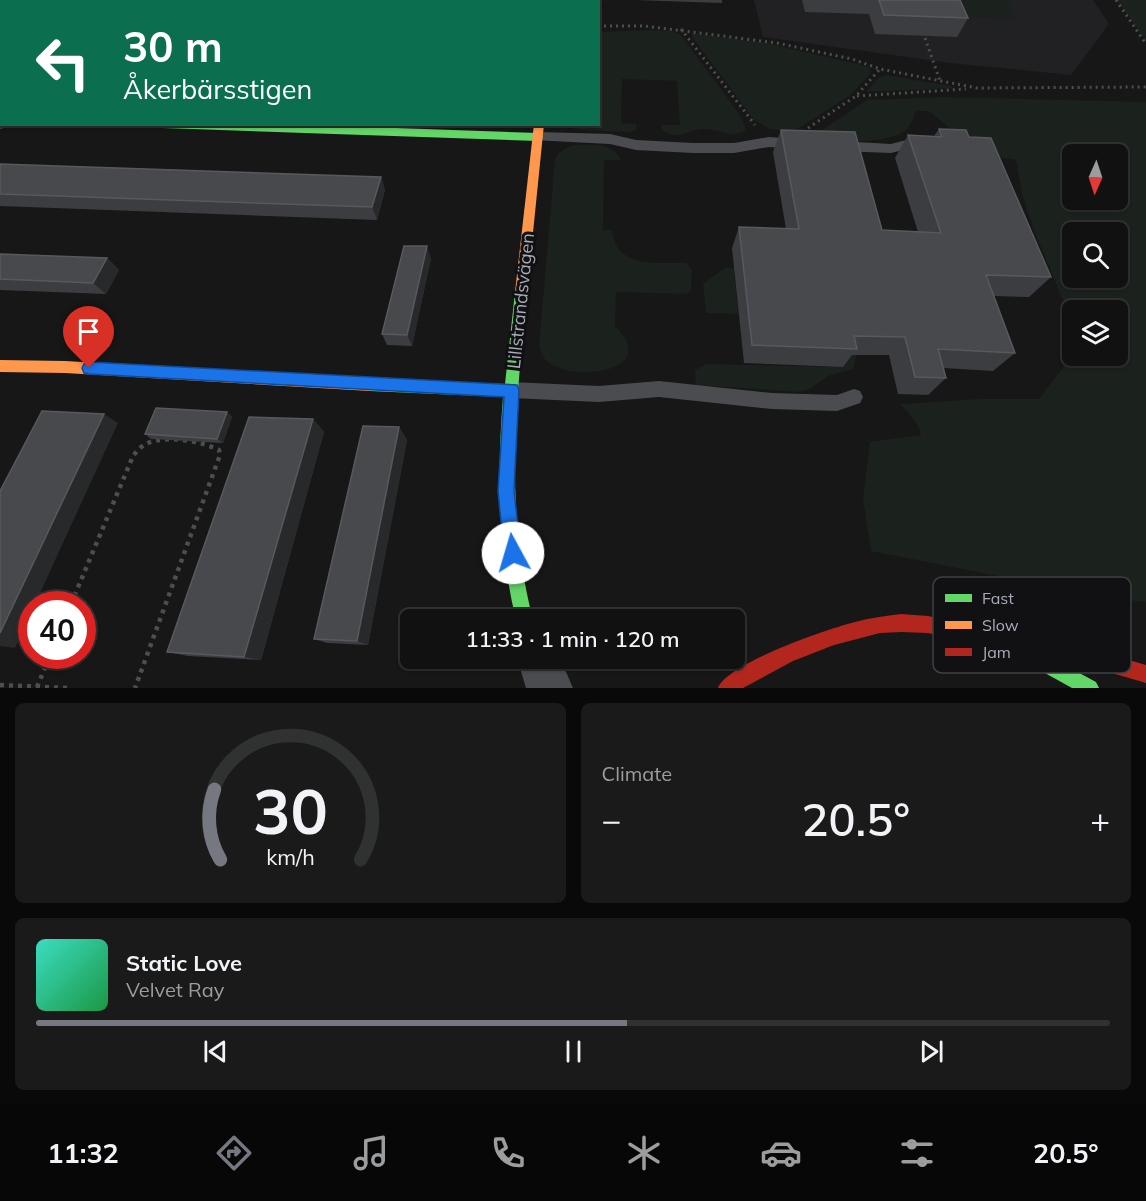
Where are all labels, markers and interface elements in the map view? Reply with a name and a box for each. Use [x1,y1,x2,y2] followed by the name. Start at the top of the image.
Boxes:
[123,20,223,73] text: 30 m
[24,24,102,102] icon: left
[123,72,312,106] text: Åkerbärsstigen
[1062,144,1128,210] north arrow
[1062,144,1128,366] map controls
[1062,222,1128,288] button: search
[502,232,539,370] street label: Lillstrandsvägen
[1062,300,1128,366] button: layers
[63,306,114,368] pin
[72,315,105,348] icon: arrive
[481,521,545,585] position arrow
[933,577,1131,673] legend
[982,588,1014,608] text: Fast
[18,591,96,669] speed limit sign: 40
[982,615,1019,635] text: Slow
[465,625,680,653] text: 11:33 · 1 min · 120 m
[982,642,1011,662] text: Jam
[602,761,672,786] text: Climate
[253,771,328,850] text: 30
[801,791,910,847] text: 20.5°
[602,799,621,840] text: −
[1090,799,1110,840] text: +
[266,843,314,870] text: km/h
[126,949,242,977] text: Static Love
[126,977,224,1002] text: Velvet Ray
[199,1035,232,1068] icon: previous
[557,1035,590,1068] icon: pause
[915,1035,948,1068] icon: next
[213,1132,255,1174] icon: directions
[350,1132,392,1174] icon: music
[487,1132,529,1174] icon: phone
[623,1132,665,1174] icon: climate
[760,1132,802,1174] icon: car
[896,1132,938,1174] icon: filters
[47,1136,119,1170] text: 11:32
[1033,1136,1099,1170] text: 20.5°

